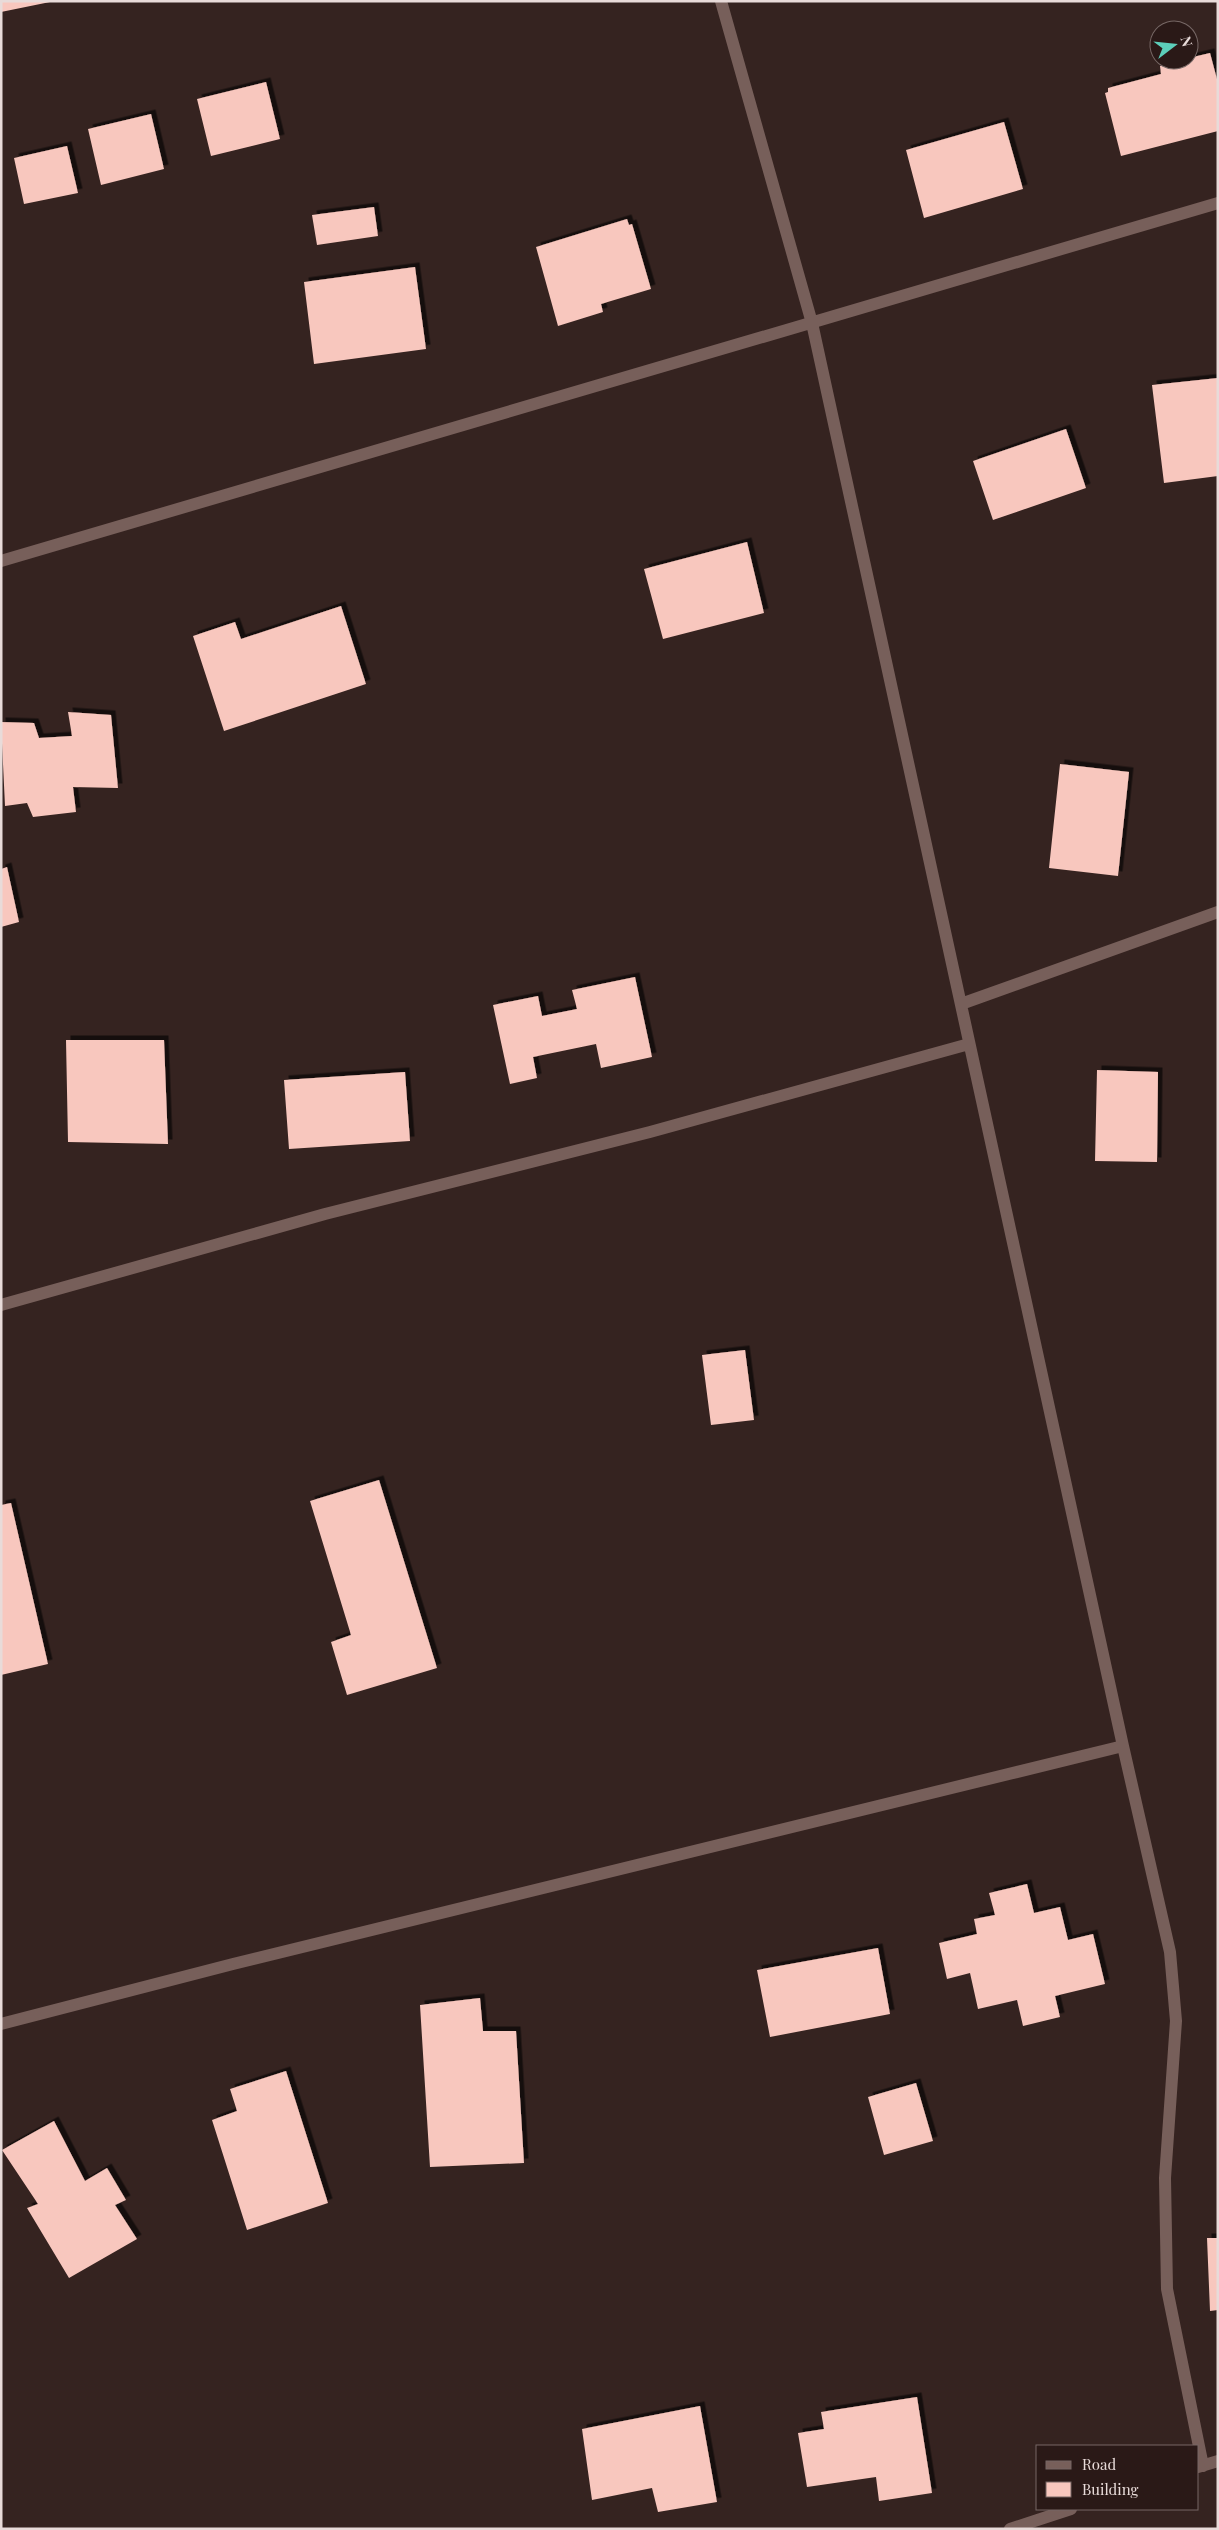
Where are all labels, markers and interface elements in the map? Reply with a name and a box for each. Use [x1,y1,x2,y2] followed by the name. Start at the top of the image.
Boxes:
[1149,20,1199,70] north arrow
[1176,34,1198,49] text: N
[1036,2445,1199,2510] legend
[1082,2454,1116,2474] text: Road
[1082,2479,1139,2499] text: Building

